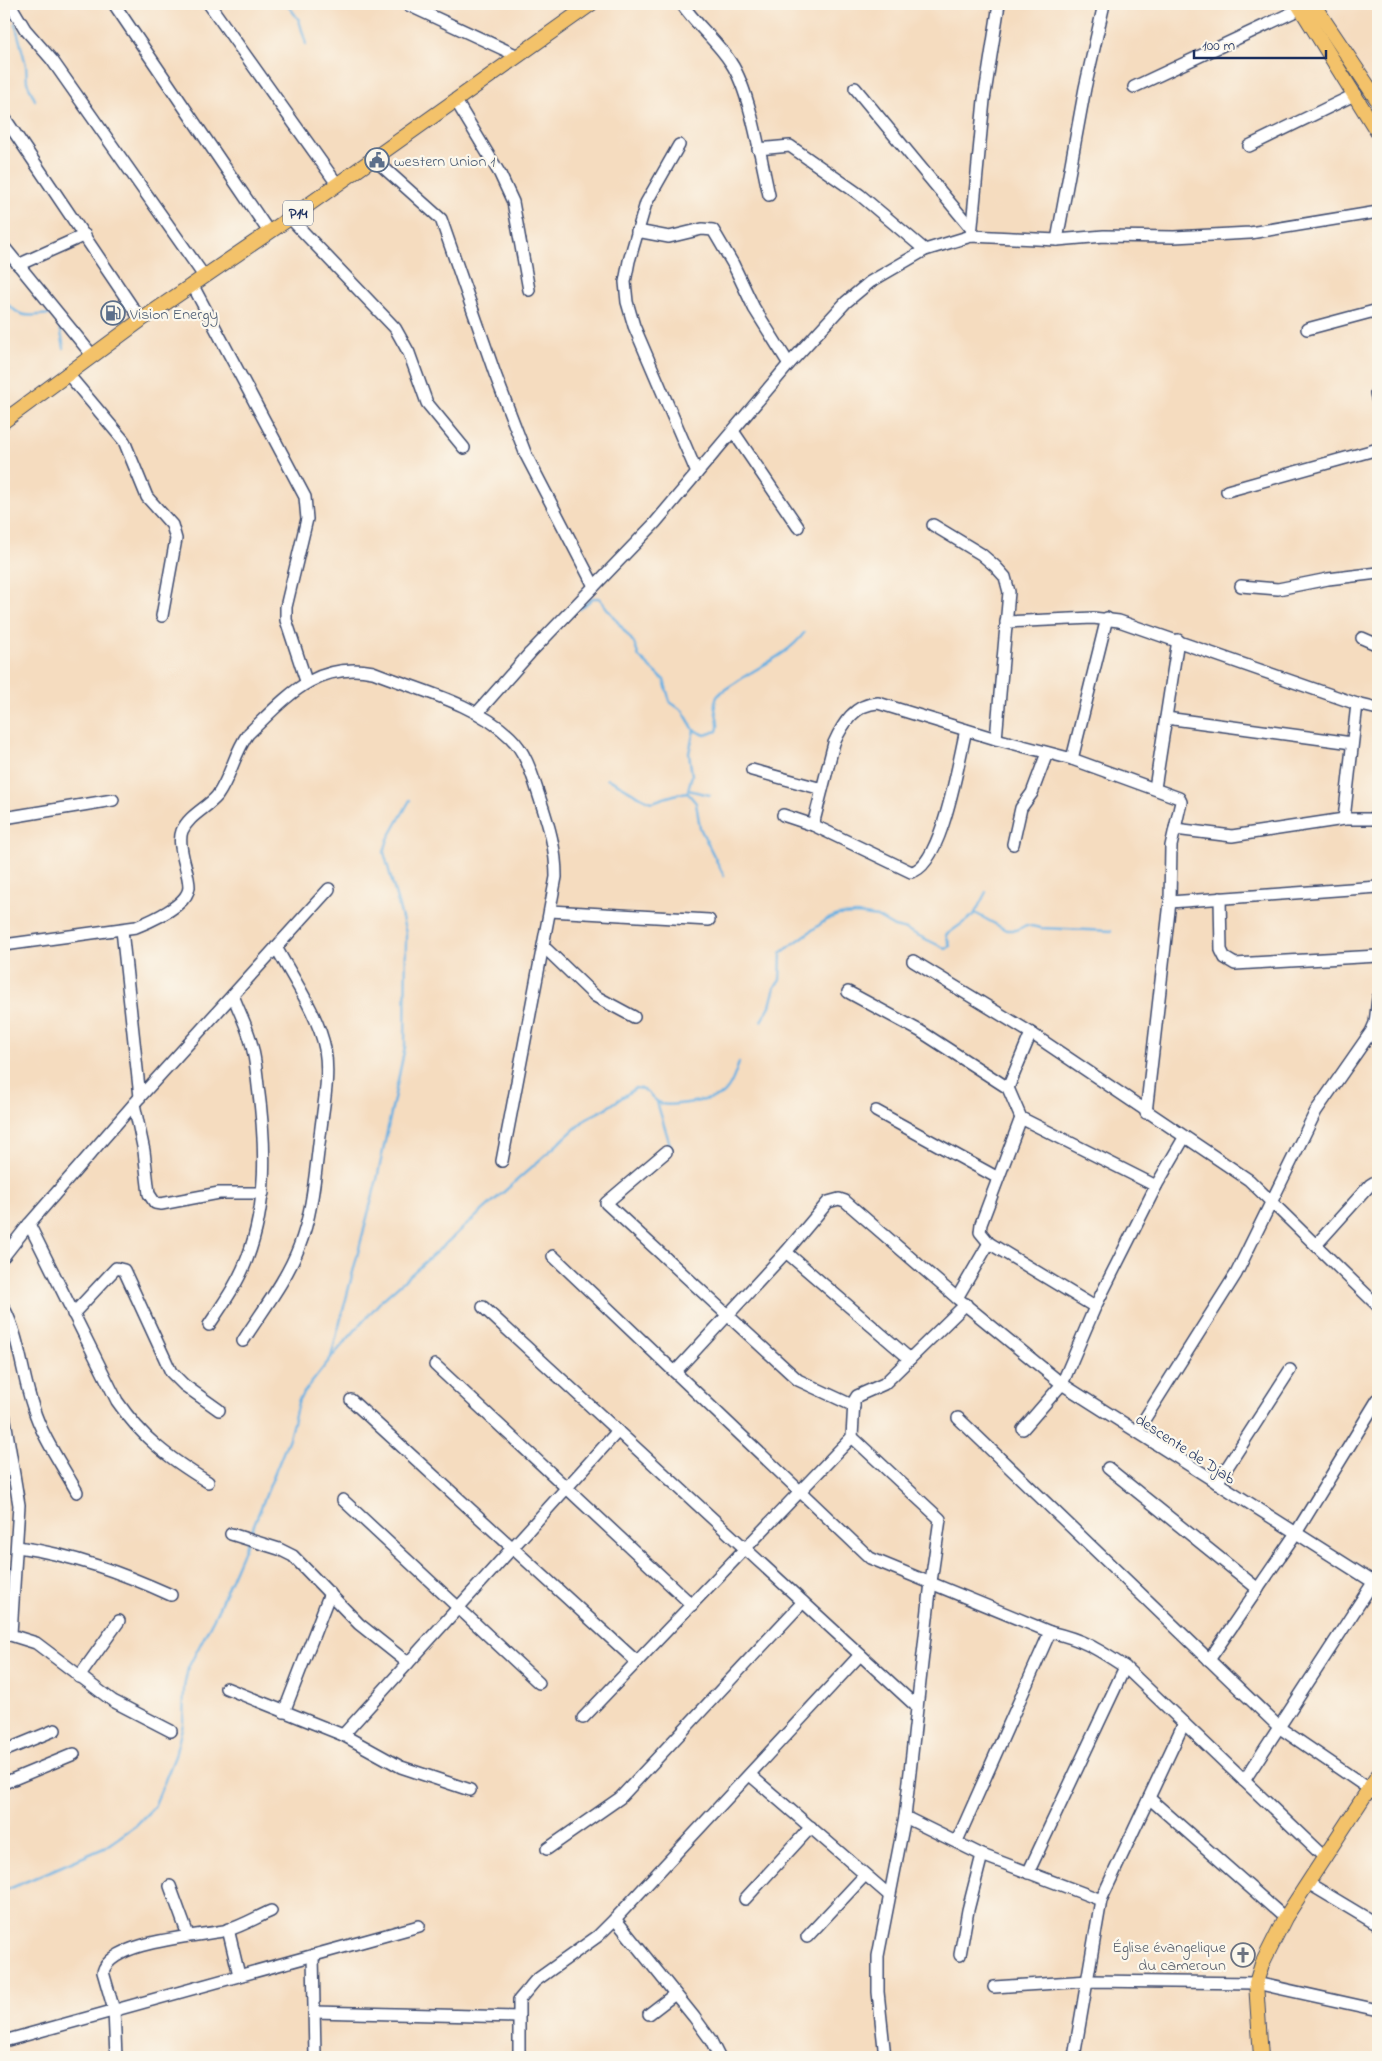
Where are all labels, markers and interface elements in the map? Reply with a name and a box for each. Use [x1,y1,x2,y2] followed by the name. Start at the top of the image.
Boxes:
[1194,28,1327,60] scale bar
[1202,35,1235,57] text: 100 m
[364,147,390,173] public building icon: western Union 1
[394,150,495,174] place label: western Union 1
[283,200,313,226] road number: P14
[100,300,126,326] fuel station icon: Vision Energy
[129,303,218,327] place label: Vision Energy
[1130,1408,1240,1491] street label: descente de Djab
[1112,1936,1227,1978] place label: Église évangelique du cameroun
[1230,1942,1256,1968] church icon: Église évangelique du cameroun

